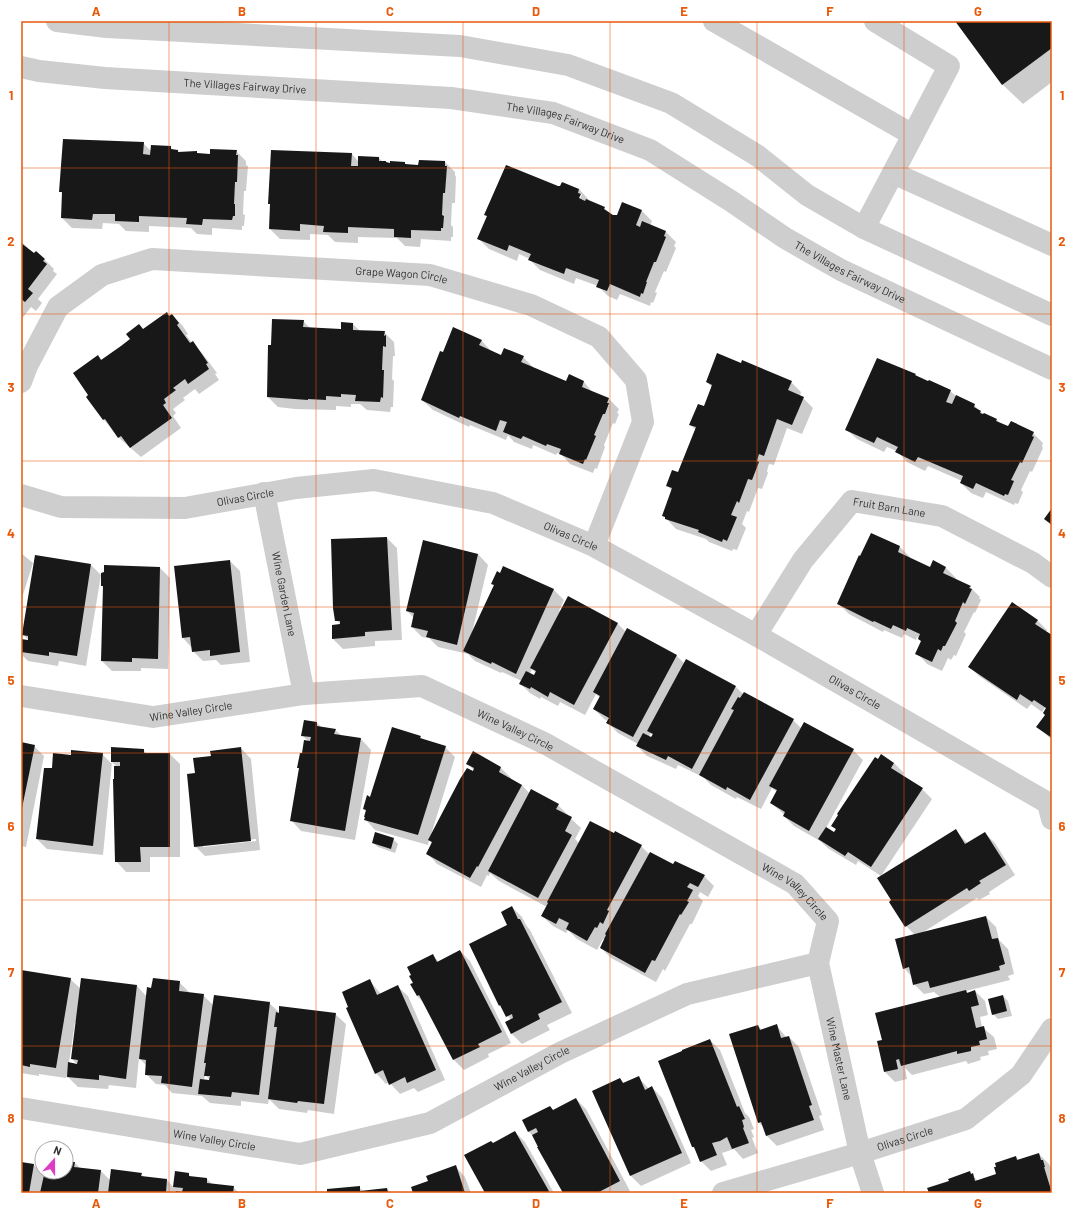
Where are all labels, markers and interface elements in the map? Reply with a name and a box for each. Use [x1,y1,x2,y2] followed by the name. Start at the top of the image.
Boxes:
[92,3,101,19] text: A
[238,3,246,19] text: B
[386,3,394,19] text: C
[532,3,540,19] text: D
[680,3,688,19] text: E
[826,3,834,19] text: F
[974,3,982,19] text: G
[183,76,307,96] street label: The Villages Fairway Drive
[9,87,13,103] text: 1
[1060,87,1064,103] text: 1
[506,99,627,146] street label: The Villages Fairway Drive
[7,233,15,249] text: 2
[1058,233,1066,249] text: 2
[792,238,908,305] street label: The Villages Fairway Drive
[355,264,450,286] street label: Grape Wagon Circle
[7,379,15,395] text: 3
[1058,379,1066,395] text: 3
[215,485,275,508] street label: Olivas Circle
[852,494,927,519] street label: Fruit Barn Lane
[542,518,601,553] street label: Olivas Circle
[7,525,15,541] text: 4
[1058,525,1066,541] text: 4
[270,550,299,638] street label: Wine Garden Lane
[827,671,884,712] street label: Olivas Circle
[7,672,15,688] text: 5
[1058,672,1066,688] text: 5
[148,698,233,723] street label: Wine Valley Circle
[475,706,557,753] street label: Wine Valley Circle
[8,818,15,834] text: 6
[1059,818,1066,834] text: 6
[760,860,831,923] street label: Wine Valley Circle
[8,964,15,980] text: 7
[1059,964,1066,980] text: 7
[824,1016,855,1102] street label: Wine Master Lane
[492,1042,572,1093] street label: Wine Valley Circle
[7,1110,15,1126] text: 8
[1058,1110,1066,1126] text: 8
[875,1123,935,1153] street label: Olivas Circle
[172,1126,257,1153] street label: Wine Valley Circle
[34,1140,74,1180] north arrow
[52,1143,64,1158] text: N
[92,1195,101,1211] text: A
[238,1195,246,1211] text: B
[386,1195,394,1211] text: C
[532,1195,540,1211] text: D
[680,1195,688,1211] text: E
[826,1195,834,1211] text: F
[974,1195,982,1211] text: G

